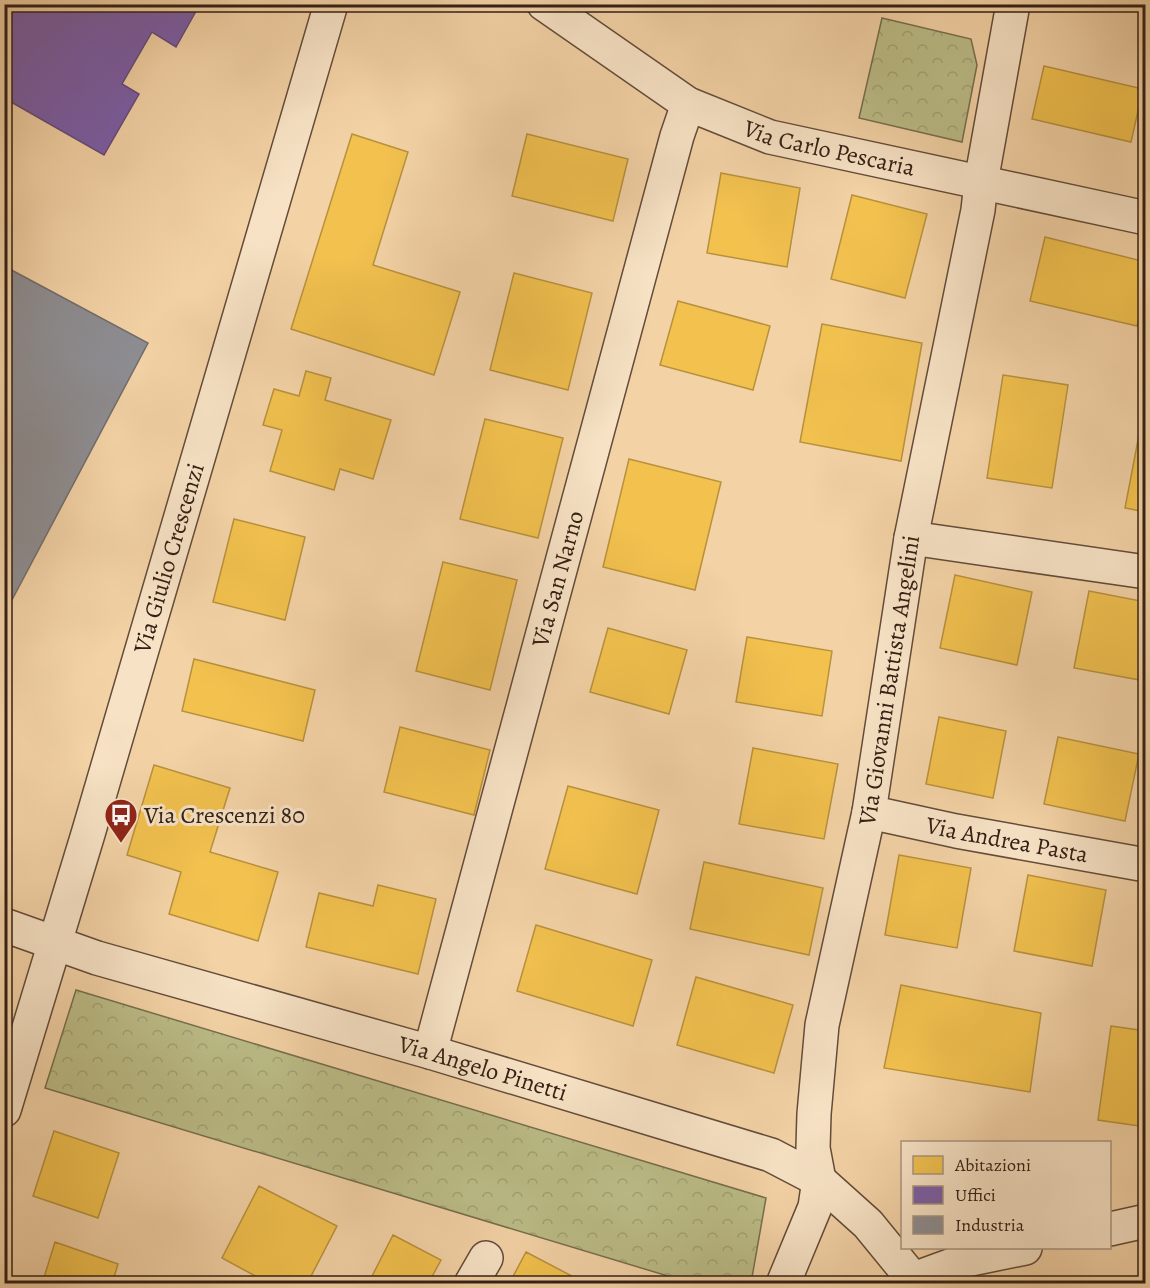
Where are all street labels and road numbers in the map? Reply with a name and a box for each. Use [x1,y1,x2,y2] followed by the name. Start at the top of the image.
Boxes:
[738,112,919,184] street label: Via Carlo Pescaria
[126,459,212,658] street label: Via Giulio Crescenzi
[524,507,591,652] street label: Via San Narno
[850,533,927,830] street label: Via Giovanni Battista Angelini
[922,809,1092,871] street label: Via Andrea Pasta
[394,1028,571,1109] street label: Via Angelo Pinetti

